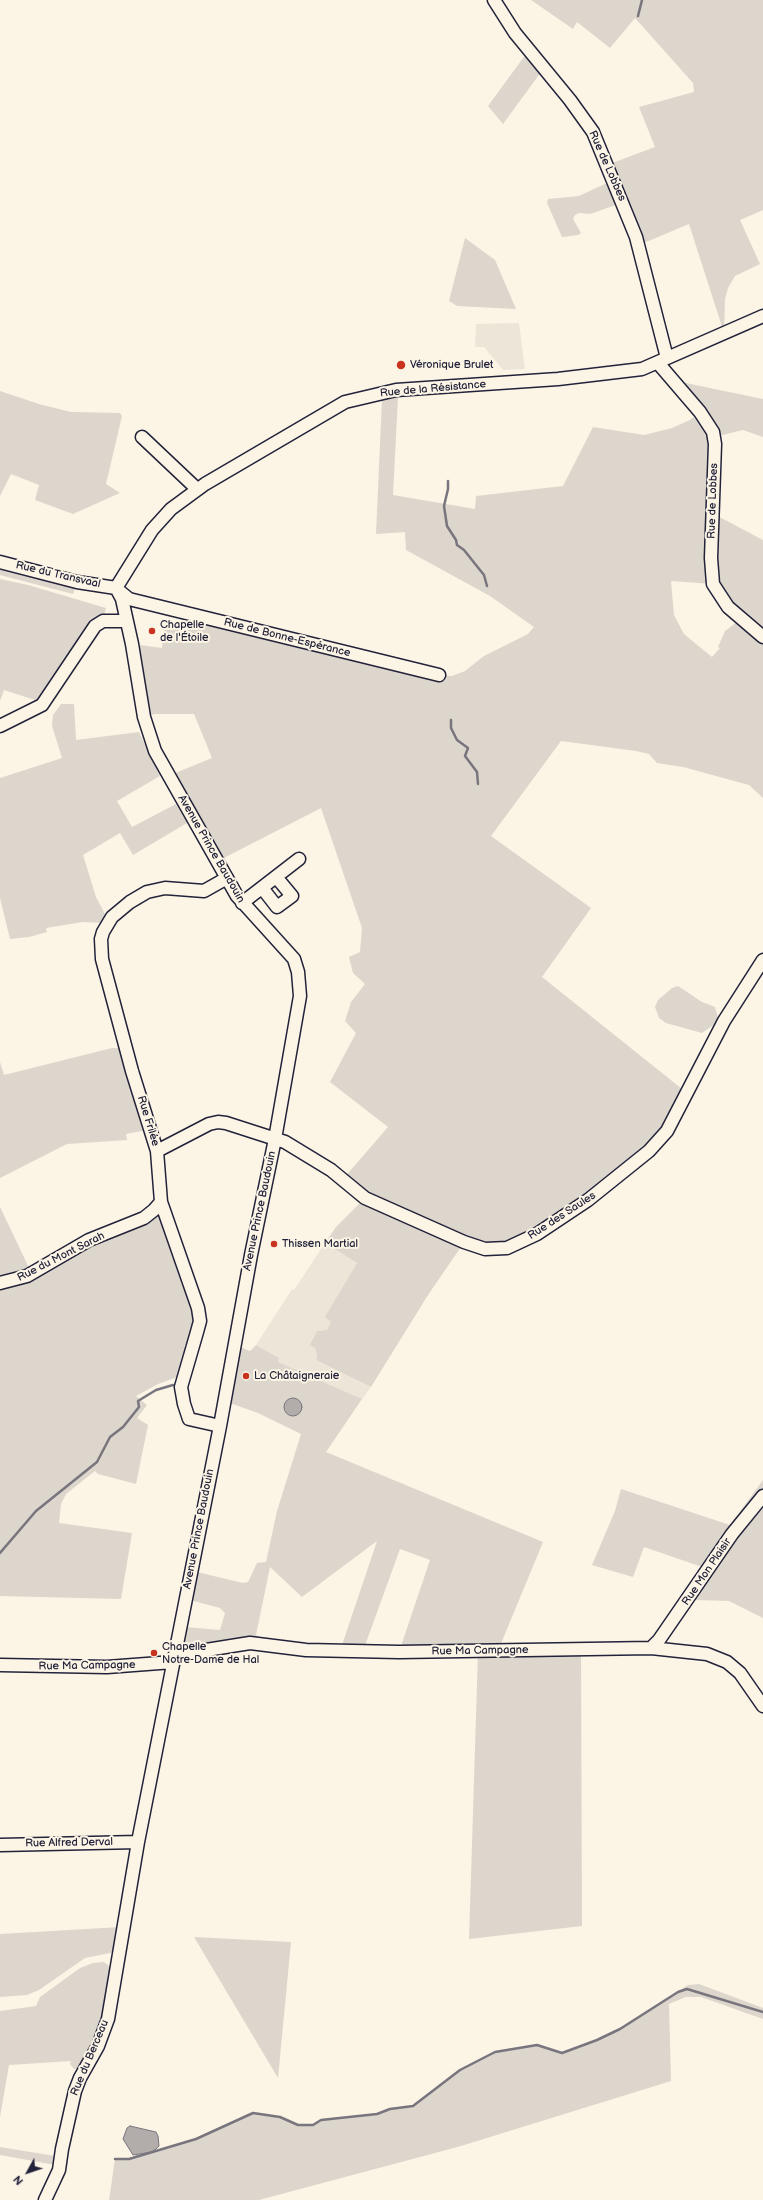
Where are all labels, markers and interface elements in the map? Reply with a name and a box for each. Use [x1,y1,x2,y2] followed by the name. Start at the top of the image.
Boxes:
[586,129,628,203] street label: Rue de Lobbes
[410,358,493,372] place label: Véronique Brulet
[395,359,407,371] marker: Véronique Brulet
[379,378,487,400] street label: Rue de la Résistance
[705,463,721,539] street label: Rue de Lobbes
[14,559,102,591] street label: Rue du Transvaal
[222,616,352,660] street label: Rue de Bonne-Espérance
[160,618,208,644] place label: Chapelle de l'Étoile
[147,626,157,636] marker: Chapelle de l'Étoile
[175,793,247,905] street label: Avenue Prince Baudouin
[134,1094,162,1148] street label: Rue Frilée
[241,1150,279,1272] street label: Avenue Prince Baudouin
[526,1189,598,1243] street label: Rue des Saules
[15,1229,107,1285] street label: Rue du Mont Sarah
[282,1237,358,1251] place label: Thissen Martial
[269,1239,279,1249] marker: Thissen Martial
[254,1369,339,1383] place label: La Châtaigneraie
[241,1371,251,1381] marker: La Châtaigneraie
[181,1468,217,1590] street label: Avenue Prince Baudouin
[680,1536,734,1608] street label: Rue Mon Plaisir
[162,1640,259,1666] place label: Chapelle Notre-Dame de Hal
[431,1644,529,1658] street label: Rue Ma Campagne
[149,1648,159,1658] marker: Chapelle Notre-Dame de Hal
[38,1659,136,1673] street label: Rue Ma Campagne
[25,1836,113,1850] street label: Rue Alfred Derval
[68,2018,112,2098] street label: Rue du Berceau
[8,2152,48,2192] north arrow
[11,2173,26,2187] text: N

